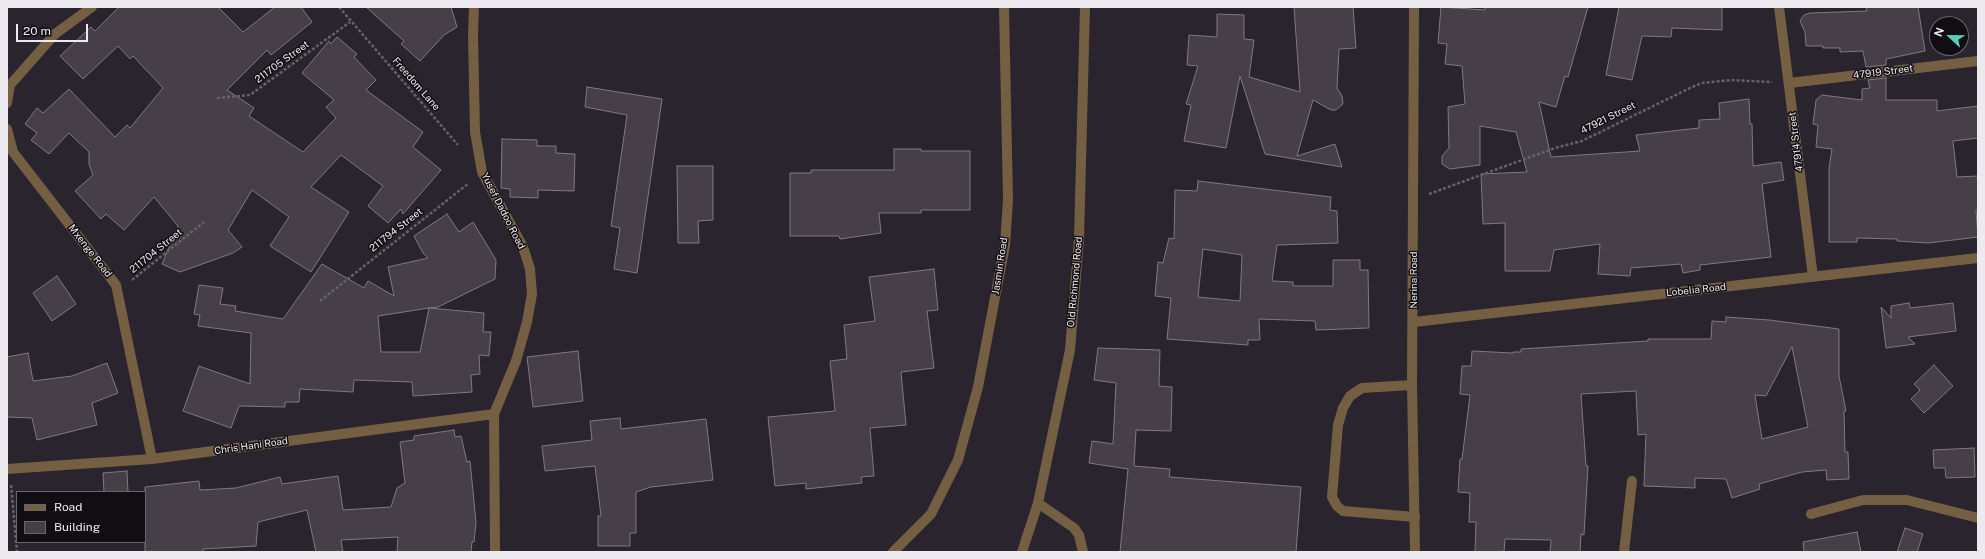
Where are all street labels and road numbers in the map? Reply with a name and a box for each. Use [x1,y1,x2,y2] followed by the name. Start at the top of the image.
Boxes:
[253,38,311,86] street label: 211705 Street
[390,55,442,113] street label: Freedom Lane
[1852,62,1914,82] street label: 47919 Street
[1579,99,1637,137] street label: 47921 Street
[1786,111,1806,173] street label: 47914 Street
[479,171,527,251] street label: Yusef Dadoo Road
[367,206,425,254] street label: 211794 Street
[66,222,114,280] street label: Mxenge Road
[127,226,185,276] street label: 211704 Street
[1065,236,1085,328] street label: Old Richmond Road
[990,237,1010,295] street label: Jasmin Road
[1408,252,1420,308] street label: Nerina Road
[1666,281,1726,299] street label: Lobelia Road
[214,435,288,457] street label: Chris Hani Road

